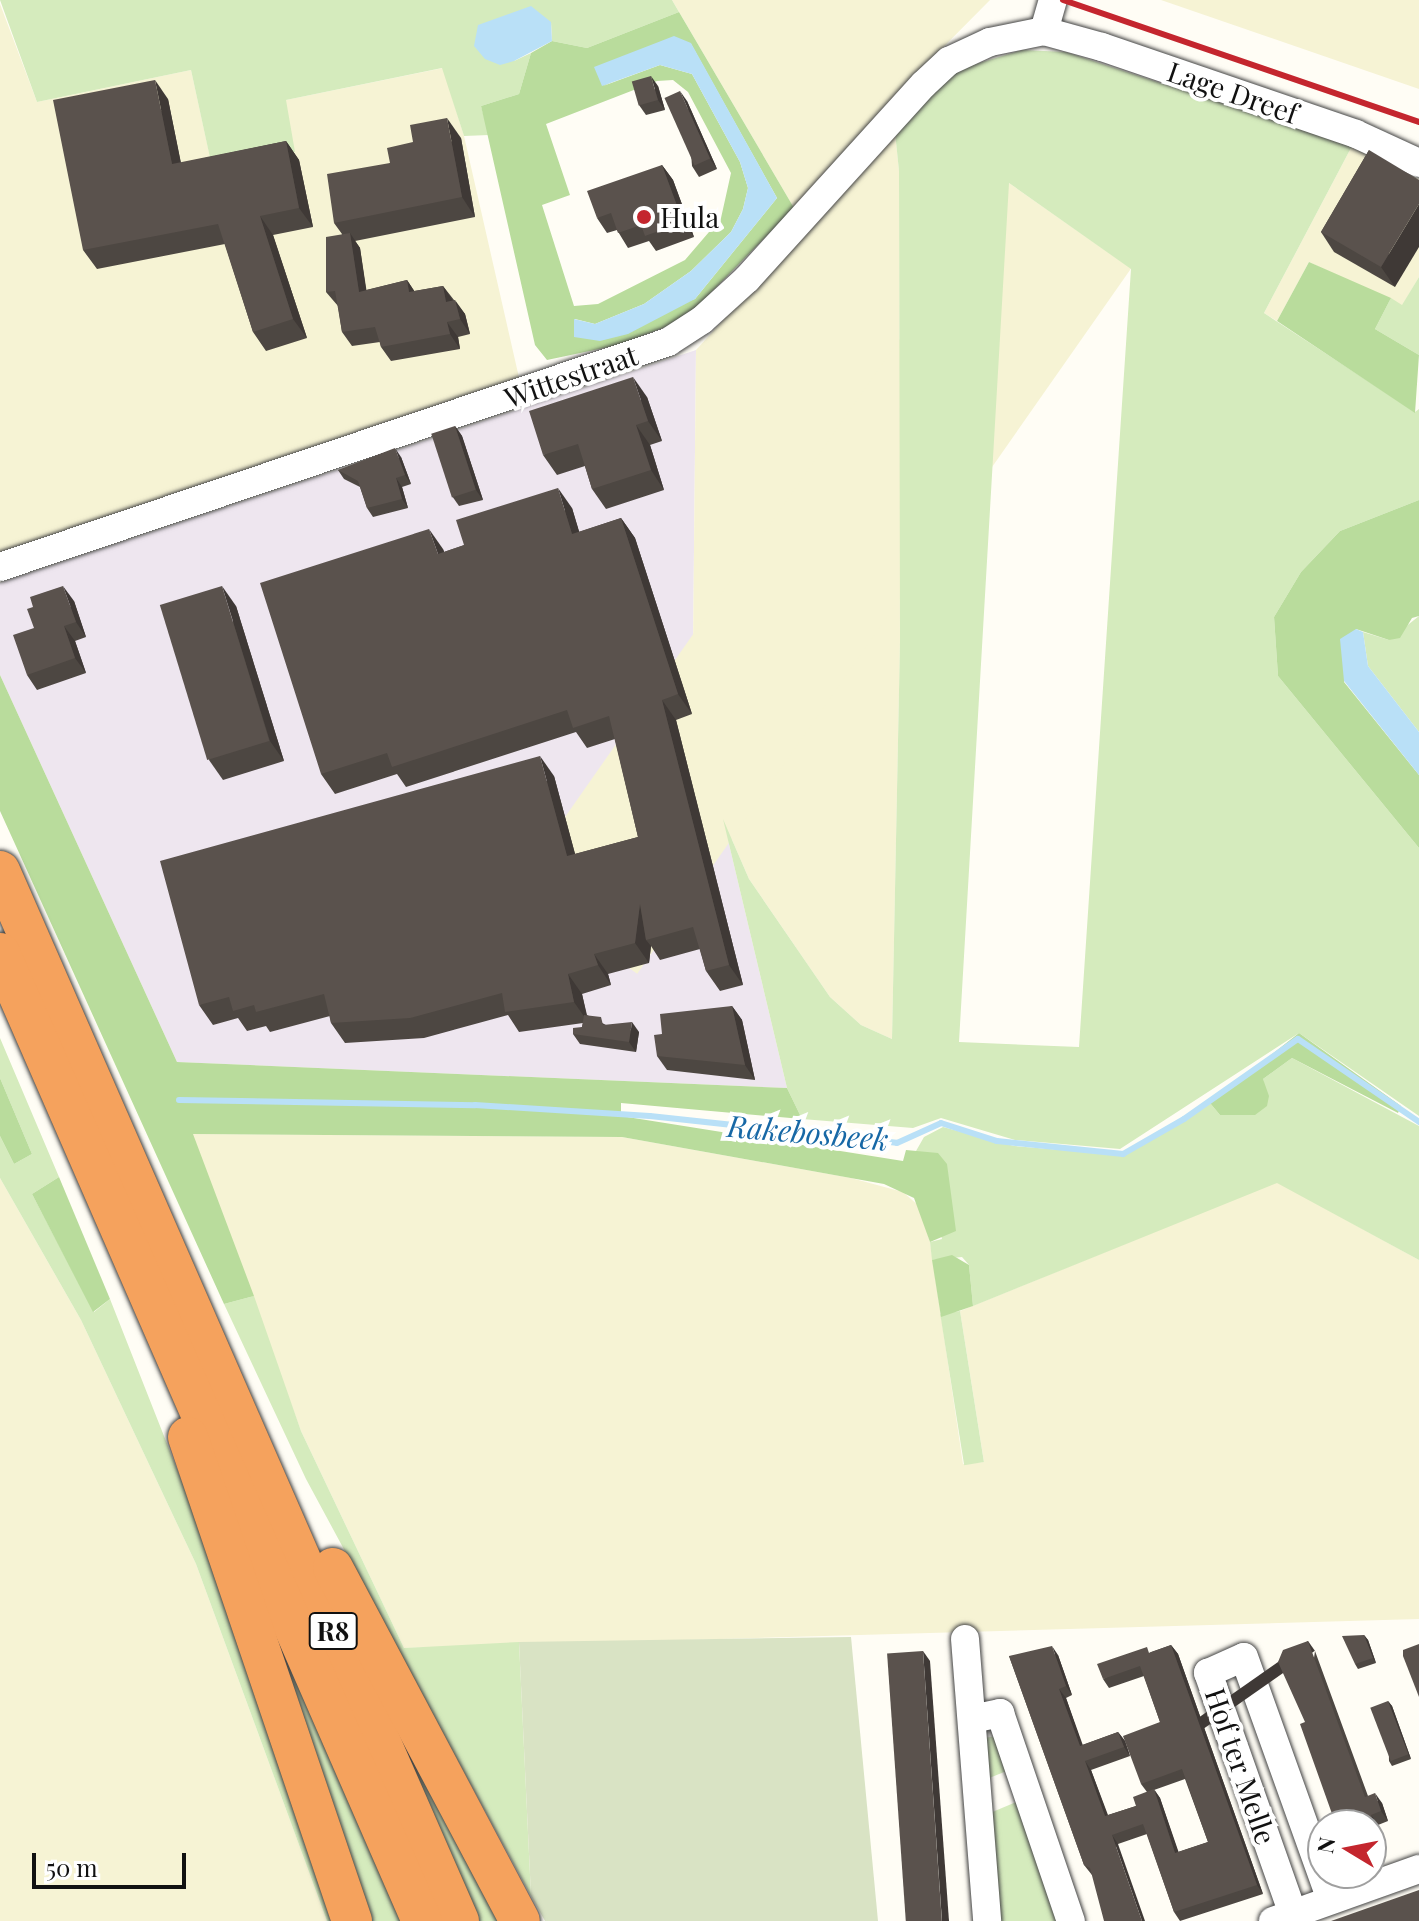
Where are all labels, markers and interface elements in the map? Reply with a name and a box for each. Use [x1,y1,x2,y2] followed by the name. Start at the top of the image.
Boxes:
[1163,54,1303,130] street label: Lage Dreef
[660,200,719,234] place label: Hula
[635,208,653,226] marker: Hula
[500,338,642,414] street label: Wittestraat
[726,1107,890,1157] water label: Rakebosbeek
[307,1609,359,1653] road number: R8
[1198,1683,1284,1849] street label: Hof ter Melle
[1307,1809,1387,1889] north arrow
[1309,1835,1341,1856] text: N
[36,1837,190,1887] scale bar
[46,1851,98,1883] text: 50 m

